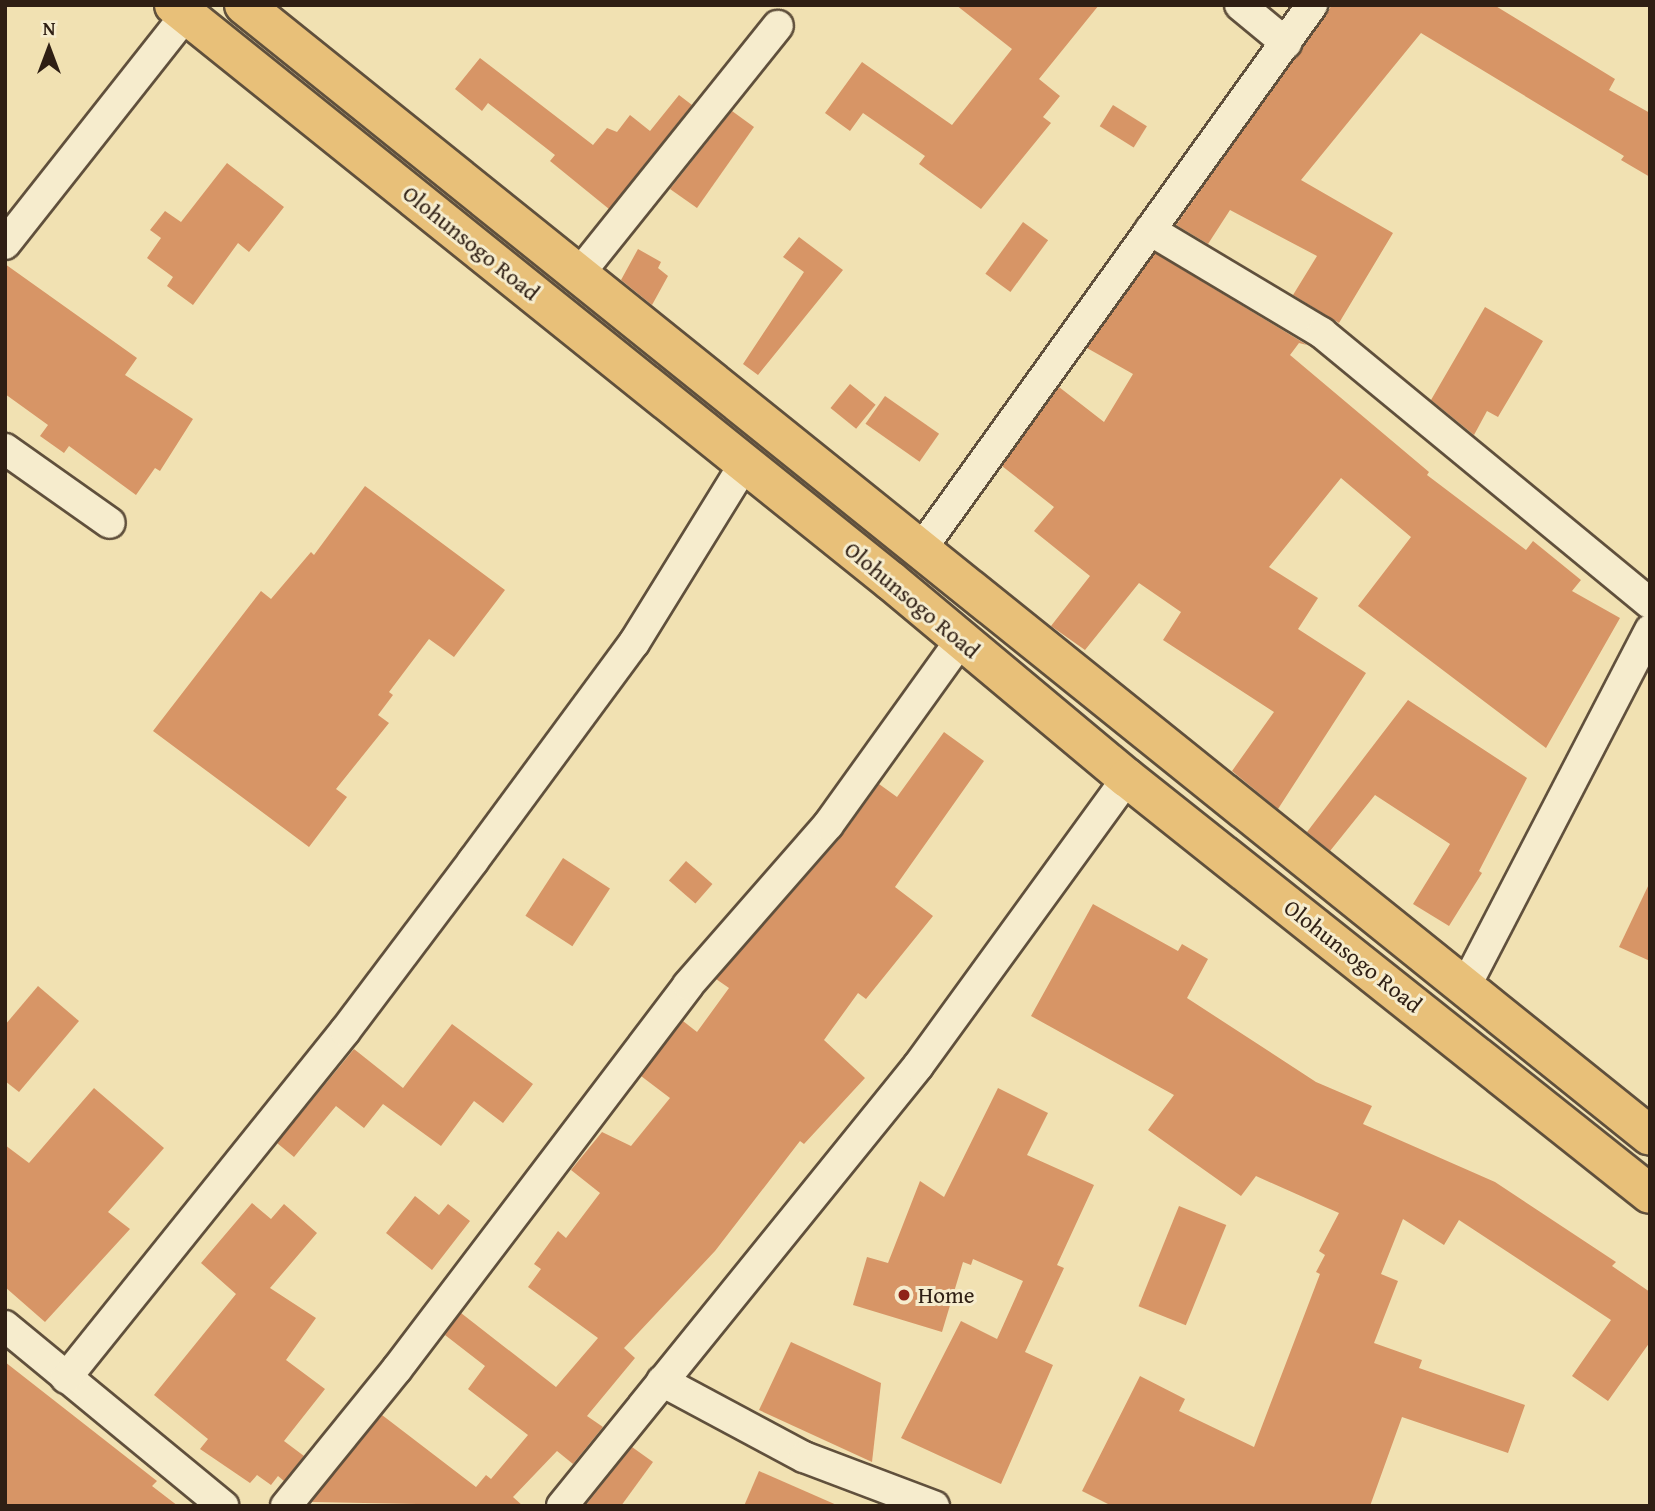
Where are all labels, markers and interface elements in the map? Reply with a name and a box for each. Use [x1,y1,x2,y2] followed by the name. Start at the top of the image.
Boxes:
[14,14,84,84] north arrow
[43,14,55,42] text: N
[397,180,545,306] street label: Olohunsogo Road
[839,536,985,664] street label: Olohunsogo Road
[1278,894,1428,1018] street label: Olohunsogo Road
[918,1281,975,1309] place label: Home
[896,1287,912,1303] marker: Home

